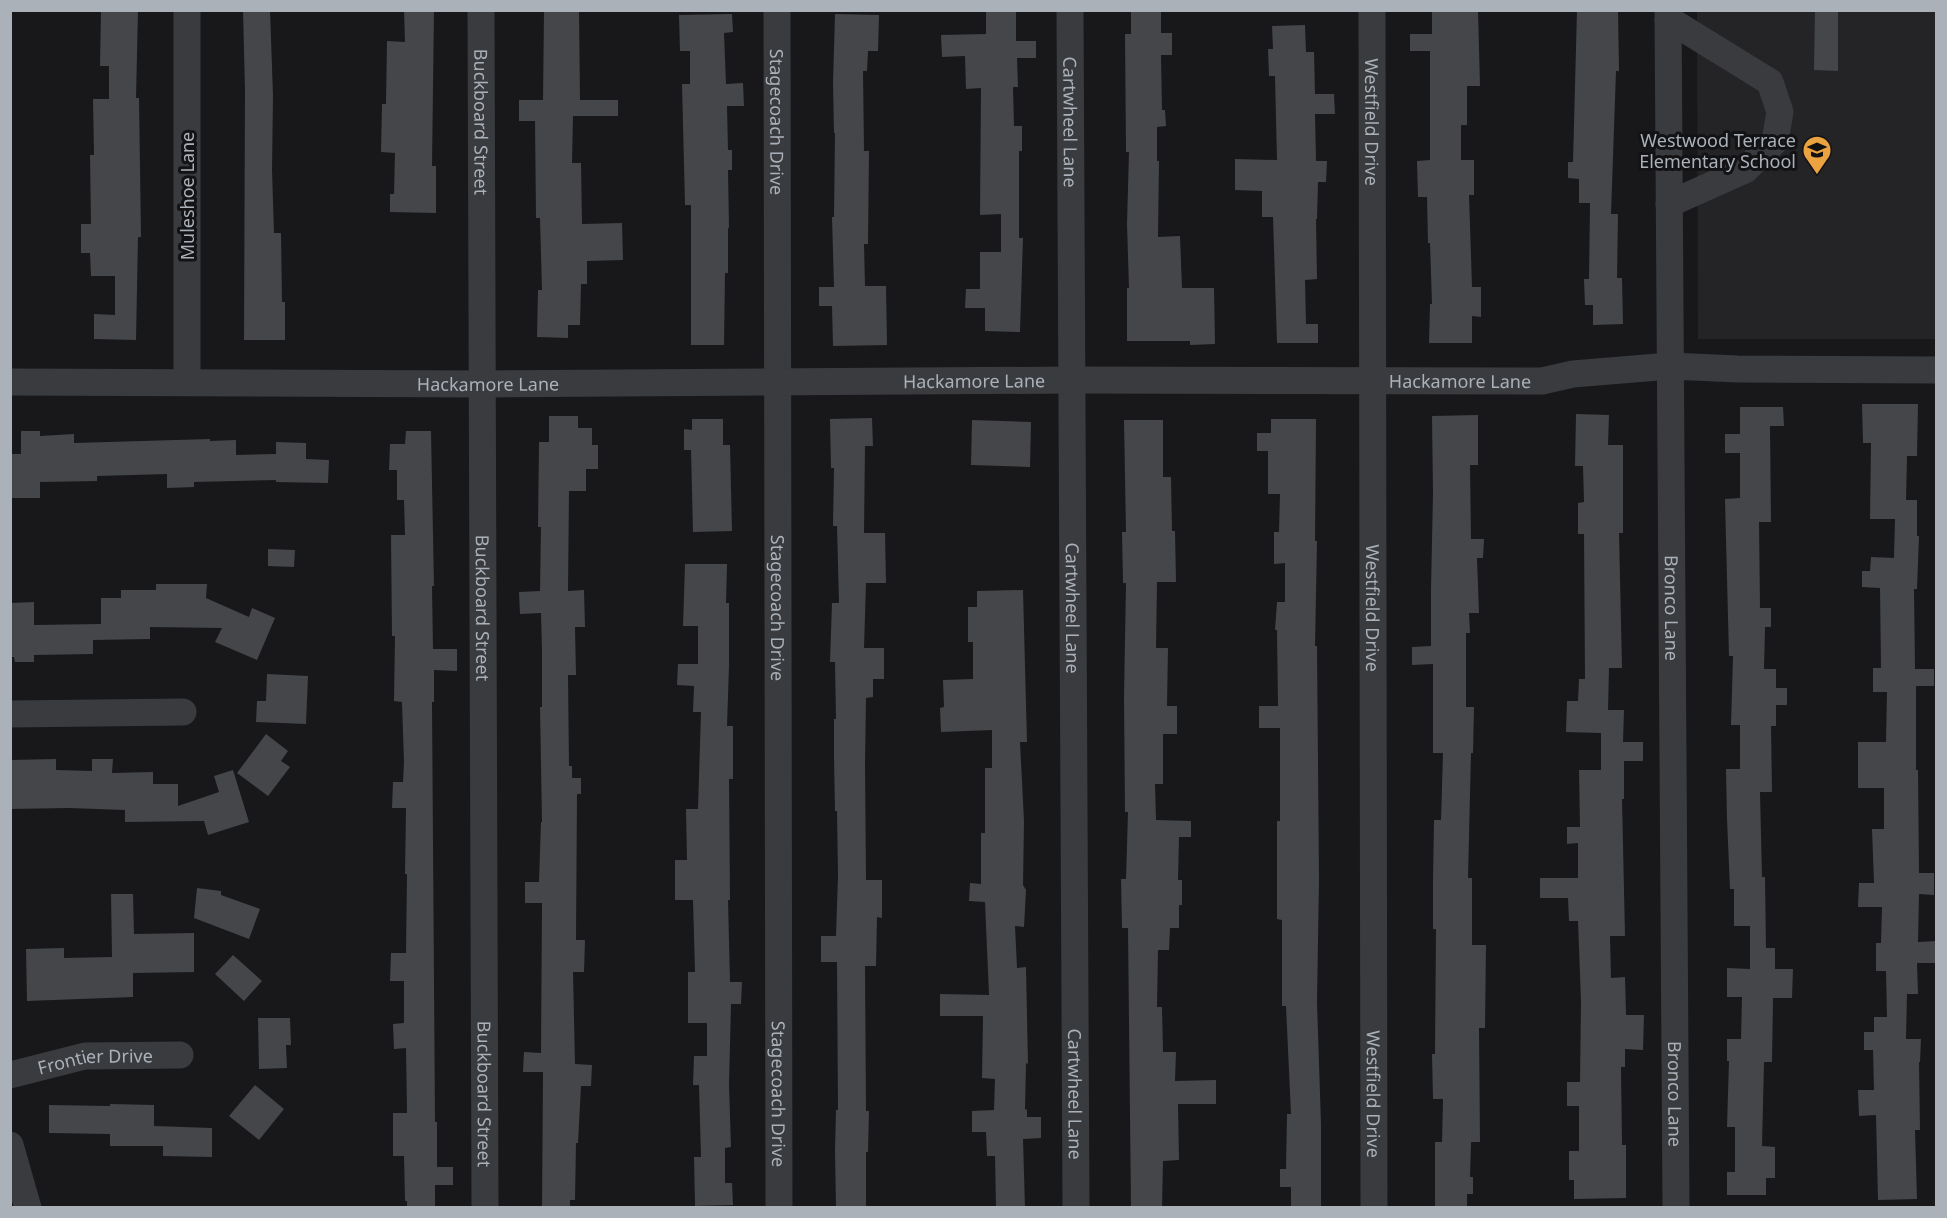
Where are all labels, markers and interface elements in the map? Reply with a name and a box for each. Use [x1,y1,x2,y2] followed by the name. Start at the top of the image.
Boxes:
[469,49,494,196] street label: Buckboard Street
[765,49,789,195] street label: Stagecoach Drive
[1058,56,1083,188] street label: Cartwheel Lane
[1360,58,1384,186] street label: Westfield Drive
[1639,128,1796,173] place label: Westwood Terrace Elementary School
[175,132,199,260] street label: Muleshoe Lane
[1801,134,1833,176] school or university icon: Westwood Terrace Elementary School
[903,368,1045,393] street label: Hackamore Lane
[1389,369,1531,393] street label: Hackamore Lane
[417,371,559,396] street label: Hackamore Lane
[471,535,495,682] street label: Buckboard Street
[766,535,790,681] street label: Stagecoach Drive
[1061,542,1085,674] street label: Cartwheel Lane
[1361,544,1385,672] street label: Westfield Drive
[1660,555,1684,661] street label: Bronco Lane
[472,1021,497,1168] street label: Buckboard Street
[767,1021,791,1167] street label: Stagecoach Drive
[1063,1028,1088,1160] street label: Cartwheel Lane
[1362,1030,1386,1158] street label: Westfield Drive
[1663,1041,1688,1147] street label: Bronco Lane
[35,1043,153,1080] street label: Frontier Drive

